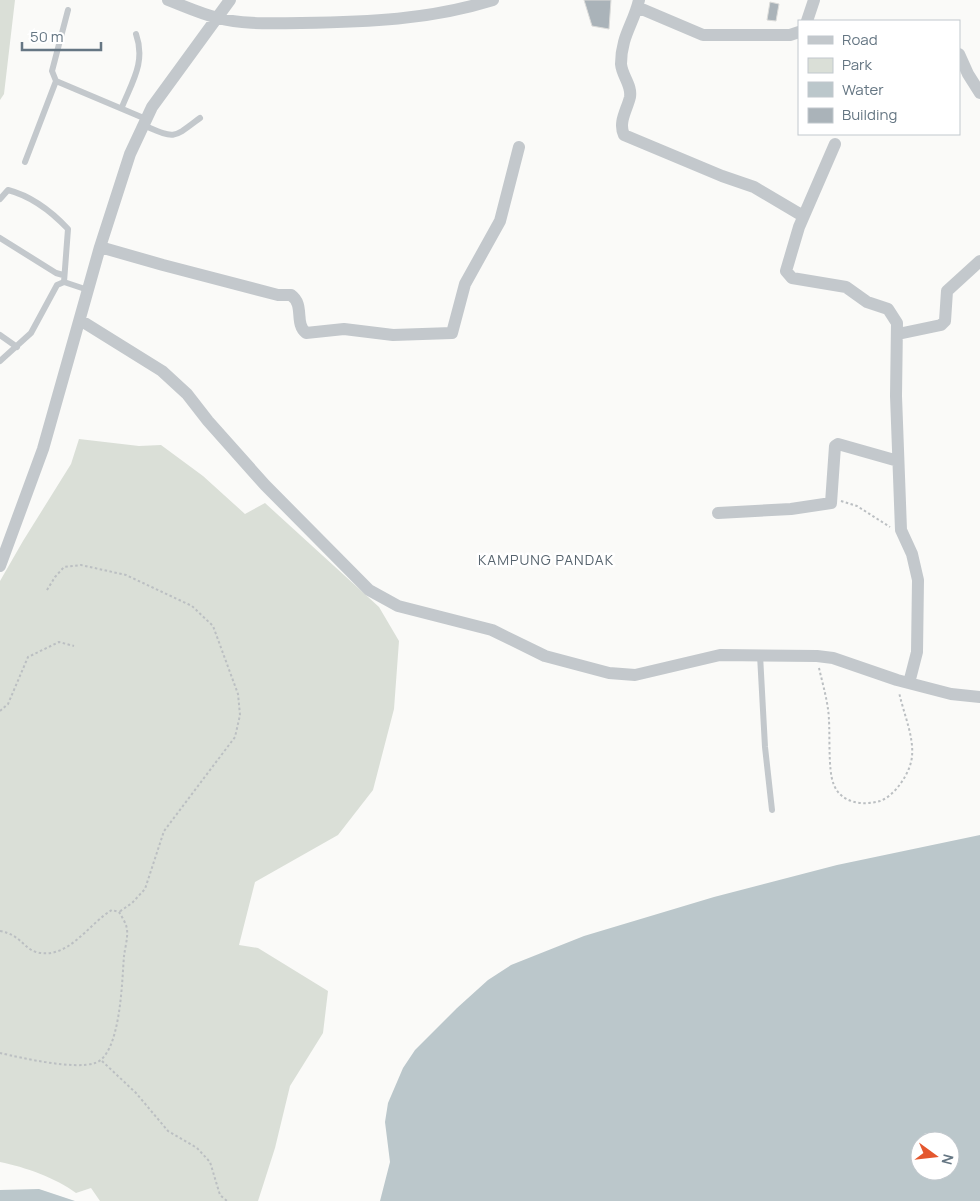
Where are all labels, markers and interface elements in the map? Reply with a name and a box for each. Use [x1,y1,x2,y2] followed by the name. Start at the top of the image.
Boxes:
[22,20,101,52] scale bar
[798,20,960,135] legend
[30,26,64,47] text: 50 m
[842,29,878,50] text: Road
[842,54,872,75] text: Park
[842,79,884,100] text: Water
[842,104,897,125] text: Building
[478,550,614,569] district label: KAMPUNG PANDAK
[910,1131,960,1181] north arrow
[938,1152,959,1167] text: N

